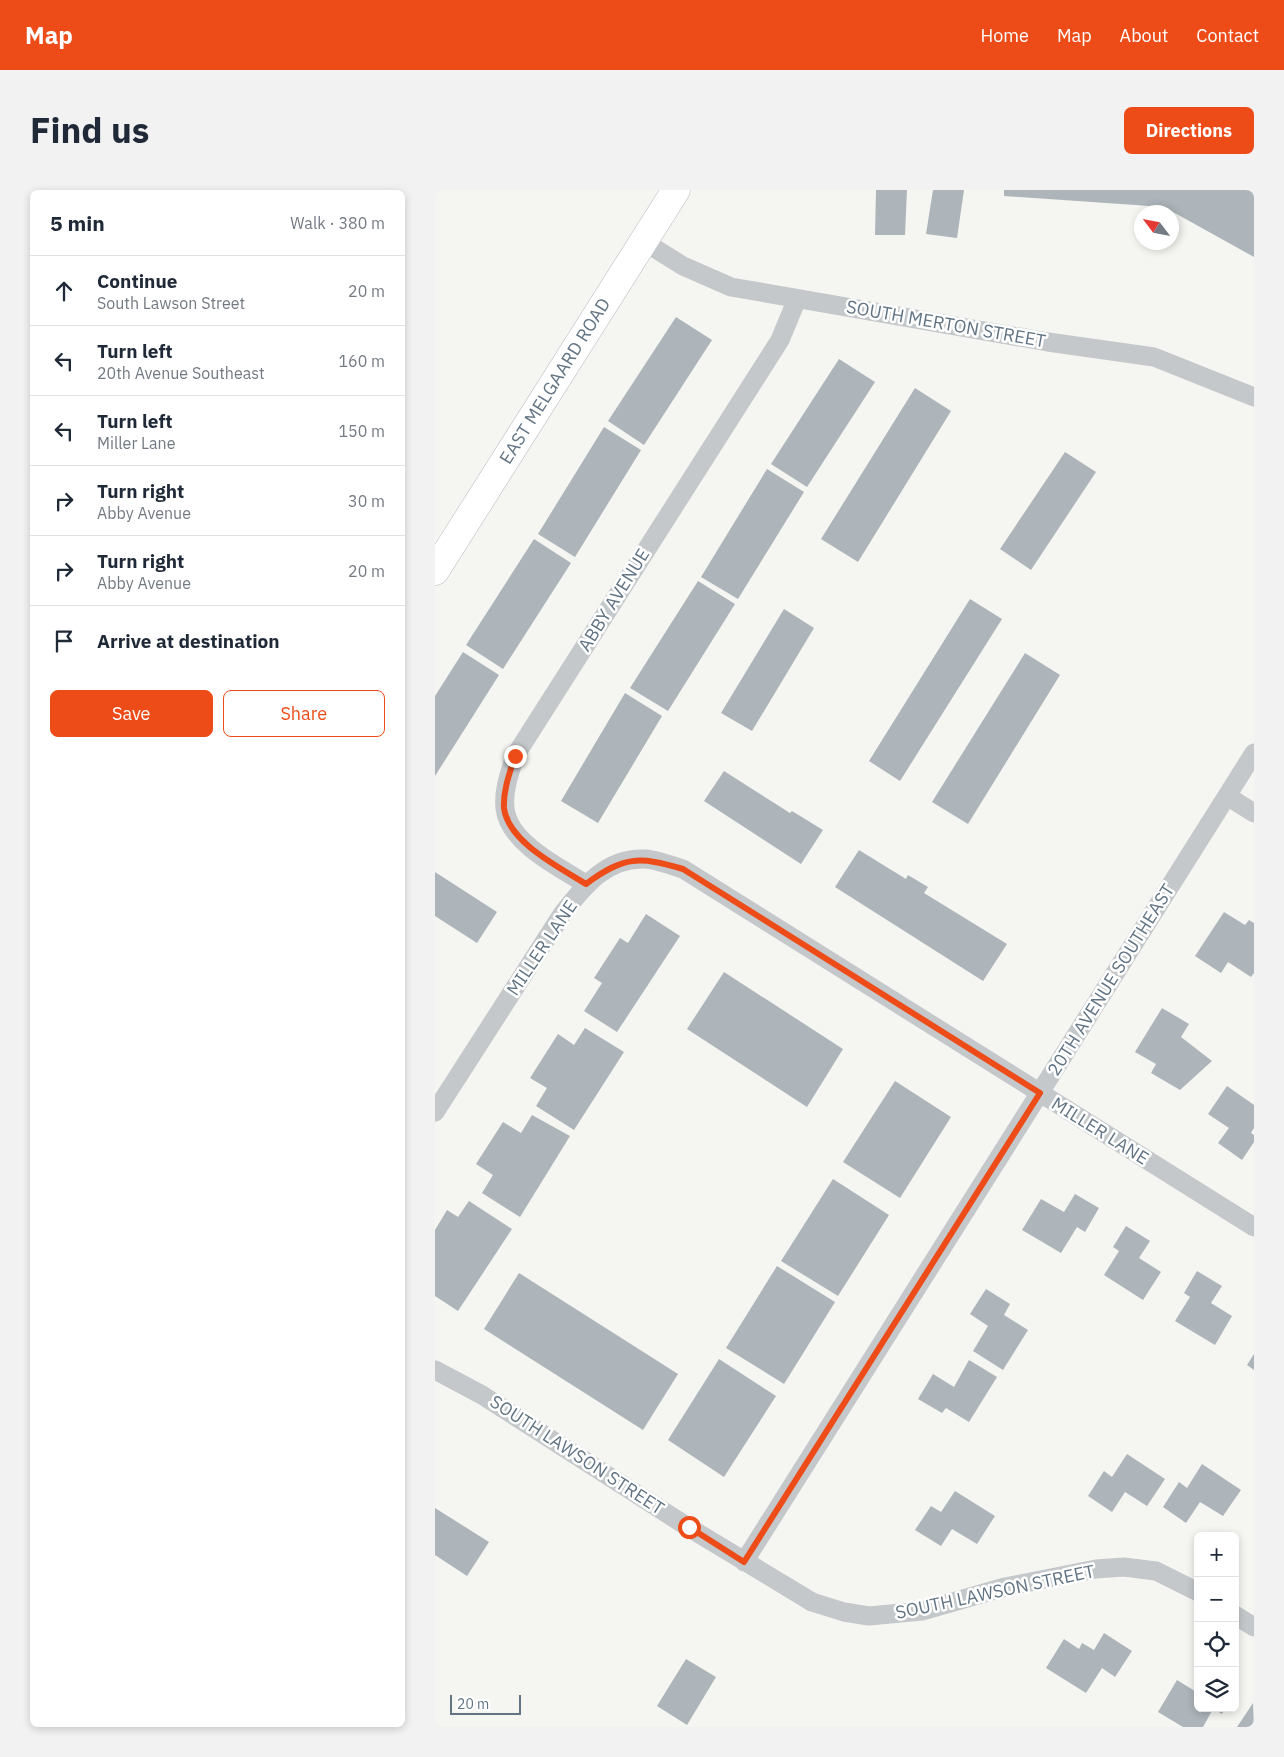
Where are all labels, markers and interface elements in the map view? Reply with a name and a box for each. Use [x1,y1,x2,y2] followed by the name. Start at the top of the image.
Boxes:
[25,19,73,51] text: Map
[981,24,1029,47] text: Home
[1057,24,1092,47] text: Map
[1120,24,1168,47] text: About
[1196,24,1259,47] text: Contact
[30,107,149,153] text: Find us
[1124,107,1254,154] button: Directions
[1134,205,1179,250] north arrow
[50,209,105,237] text: 5 min
[290,213,385,233] text: Walk · 380 m
[97,269,177,293] text: Continue
[50,277,78,305] icon: ahead
[348,281,385,301] text: 20 m
[97,293,245,313] text: South Lawson Street
[494,293,615,468] street label: EAST MELGAARD ROAD
[845,295,1047,352] street label: SOUTH MERTON STREET
[97,339,173,363] text: Turn left
[50,347,78,375] icon: left
[338,351,385,371] text: 160 m
[97,363,265,383] text: 20th Avenue Southeast
[97,409,173,433] text: Turn left
[50,417,78,445] icon: left
[338,421,385,441] text: 150 m
[97,433,175,453] text: Miller Lane
[97,479,184,503] text: Turn right
[50,487,78,515] icon: right
[348,491,385,511] text: 30 m
[97,503,191,523] text: Abby Avenue
[573,544,654,655] street label: ABBY AVENUE
[97,549,184,573] text: Turn right
[50,557,78,585] icon: right
[348,561,385,581] text: 20 m
[97,573,191,593] text: Abby Avenue
[50,627,78,655] icon: arrive
[97,629,280,653] text: Arrive at destination
[50,690,213,737] button: Save
[223,690,385,737] button: Share
[504,745,527,768] route end
[1042,880,1179,1080] street label: 20TH AVENUE SOUTHEAST
[501,896,582,1000] street label: MILLER LANE
[1047,1092,1153,1170] street label: MILLER LANE
[486,1390,669,1520] street label: SOUTH LAWSON STREET
[678,1516,701,1539] route start
[1194,1532,1239,1712] map controls
[1194,1532,1239,1577] button: +
[893,1559,1097,1624] street label: SOUTH LAWSON STREET
[1194,1577,1239,1622] button: −
[1194,1622,1239,1667] button: locate
[1194,1667,1239,1712] button: layers
[450,1692,521,1715] scale bar
[457,1695,489,1713] text: 20 m

